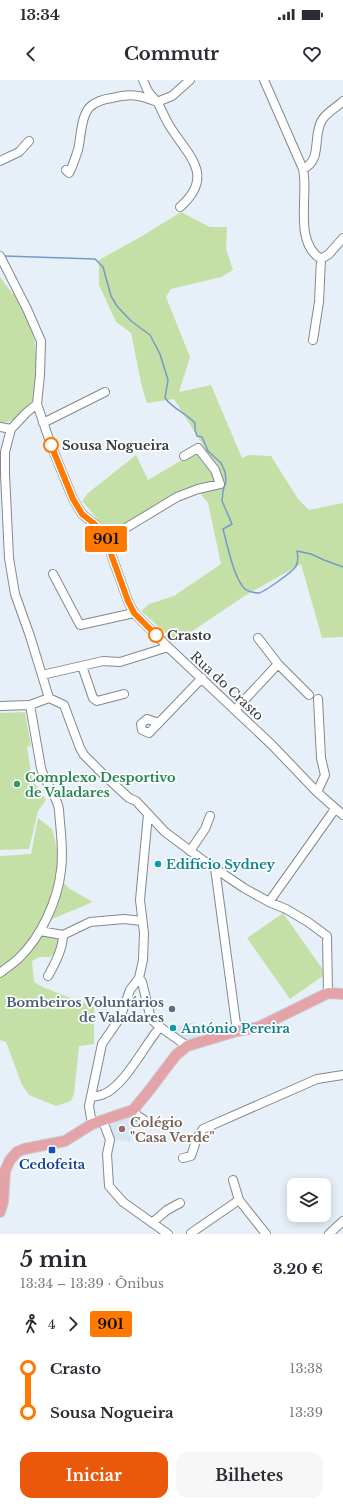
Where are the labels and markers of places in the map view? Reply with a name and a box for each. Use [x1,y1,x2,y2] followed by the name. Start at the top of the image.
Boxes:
[43,437,59,453] marker: Sousa Nogueira
[62,437,170,454] place label: Sousa Nogueira
[148,627,164,643] marker: Crasto
[167,627,212,644] place label: Crasto
[25,769,176,801] place label: Complexo Desportivo de Valadares
[12,779,22,789] marker: Complexo Desportivo de Valadares
[166,856,276,873] place label: Edifício Sydney
[153,859,163,869] marker: Edifício Sydney
[6,994,164,1026] place label: Bombeiros Voluntários de Valadares
[167,1004,177,1014] marker: Bombeiros Voluntários de Valadares
[180,1020,290,1037] place label: António Pereira
[168,1023,178,1033] marker: António Pereira
[130,1114,215,1146] place label: Colégio "Casa Verde"
[117,1124,127,1134] marker: Colégio "Casa Verde"
[47,1145,57,1155] marker: Cedofeita
[19,1156,86,1173] place label: Cedofeita

